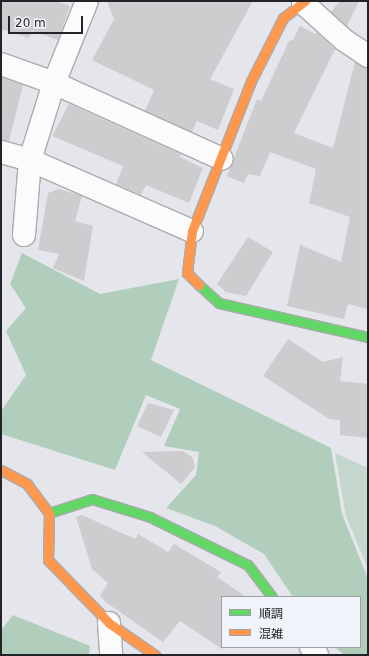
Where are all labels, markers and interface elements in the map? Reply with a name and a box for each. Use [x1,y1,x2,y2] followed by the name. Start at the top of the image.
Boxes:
[10,8,85,34] scale bar
[15,16,46,30] text: 20 m
[221,596,361,648] legend
[259,607,283,621] text: 順調
[259,627,283,641] text: 混雑

